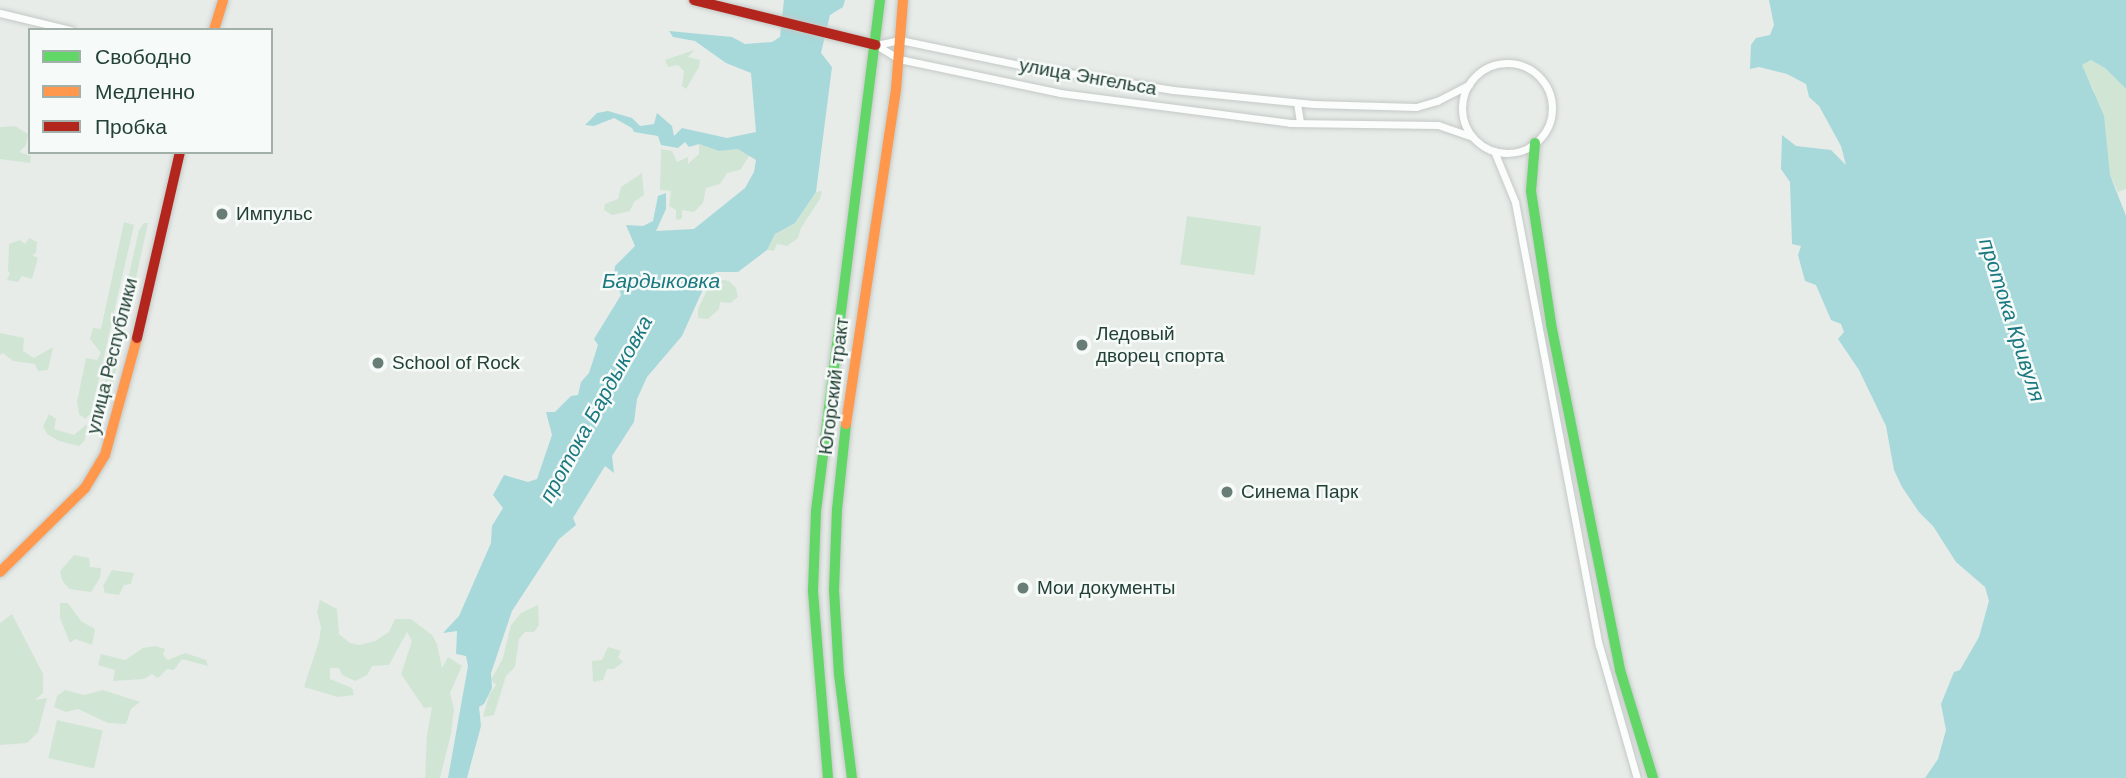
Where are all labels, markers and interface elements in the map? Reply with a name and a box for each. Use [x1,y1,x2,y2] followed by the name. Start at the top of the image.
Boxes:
[28,28,273,154] legend
[95,45,192,68] text: Свободно
[1017,54,1159,100] street label: улица Энгельса
[95,80,195,103] text: Медленно
[95,115,167,138] text: Пробка
[236,203,313,225] place label: Импульс
[214,206,230,222] marker: Импульс
[1974,235,2050,405] water label: протока Кривуля
[602,268,720,294] water label: Бардыковка
[82,276,142,436] street label: улица Республики
[534,311,658,507] water label: протока Бардыковка
[814,316,854,456] street label: Югорский тракт
[1096,323,1224,367] place label: Ледовый дворец спорта
[1074,337,1090,353] marker: Ледовый дворец спорта
[392,352,520,374] place label: School of Rock
[370,355,386,371] marker: School of Rock
[1241,481,1358,503] place label: Синема Парк
[1219,484,1235,500] marker: Синема Парк
[1037,577,1175,599] place label: Мои документы
[1015,580,1031,596] marker: Мои документы

